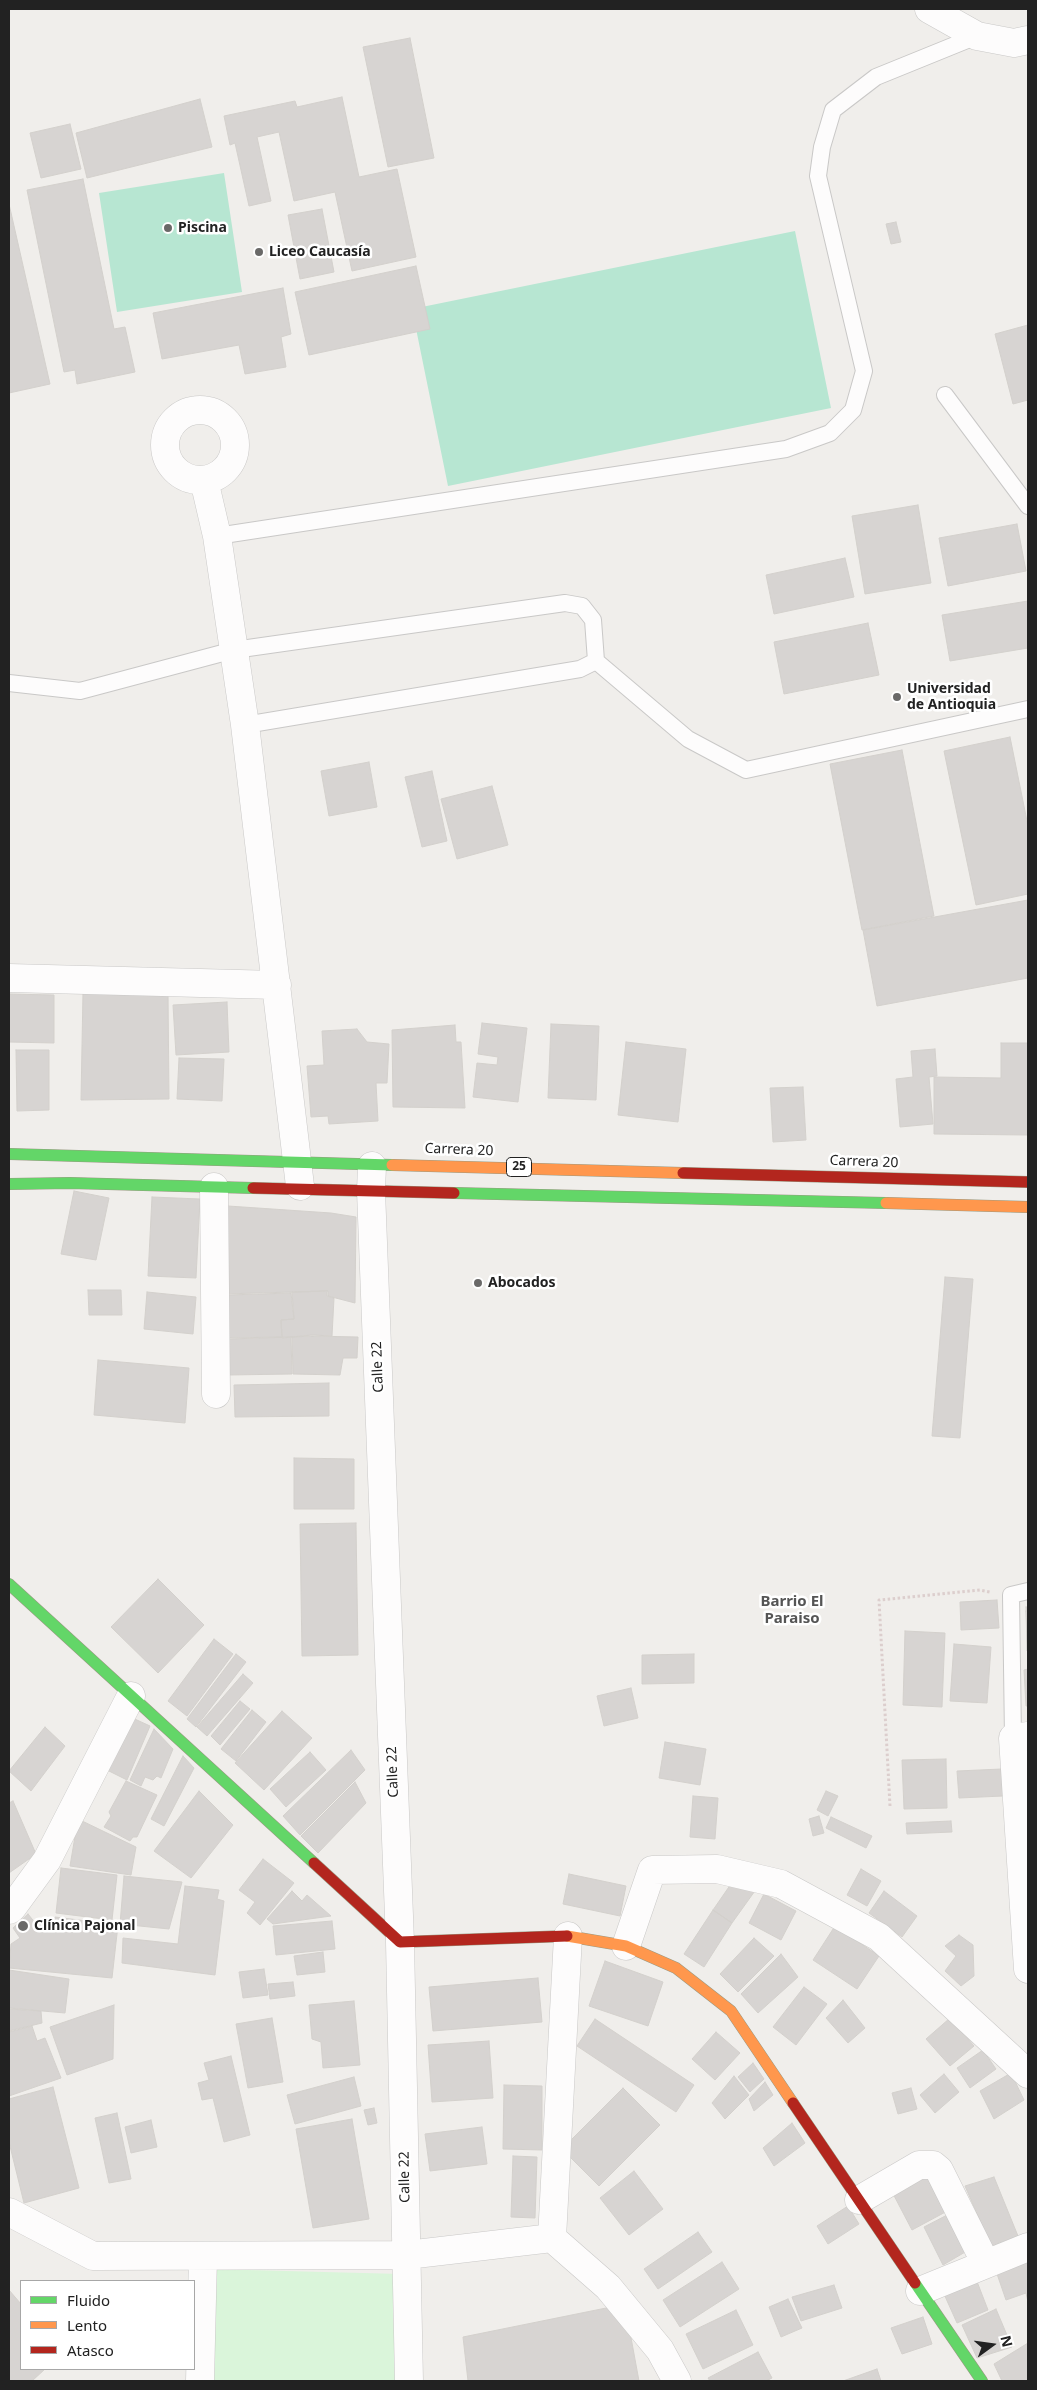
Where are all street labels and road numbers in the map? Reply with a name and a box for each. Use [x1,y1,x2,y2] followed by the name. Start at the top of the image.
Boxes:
[424,1140,494,1160] street label: Carrera 20
[829,1152,899,1172] street label: Carrera 20
[506,1158,532,1176] road number: 25
[369,1341,387,1393] street label: Calle 22
[384,1746,402,1798] street label: Calle 22
[396,2151,414,2203] street label: Calle 22

